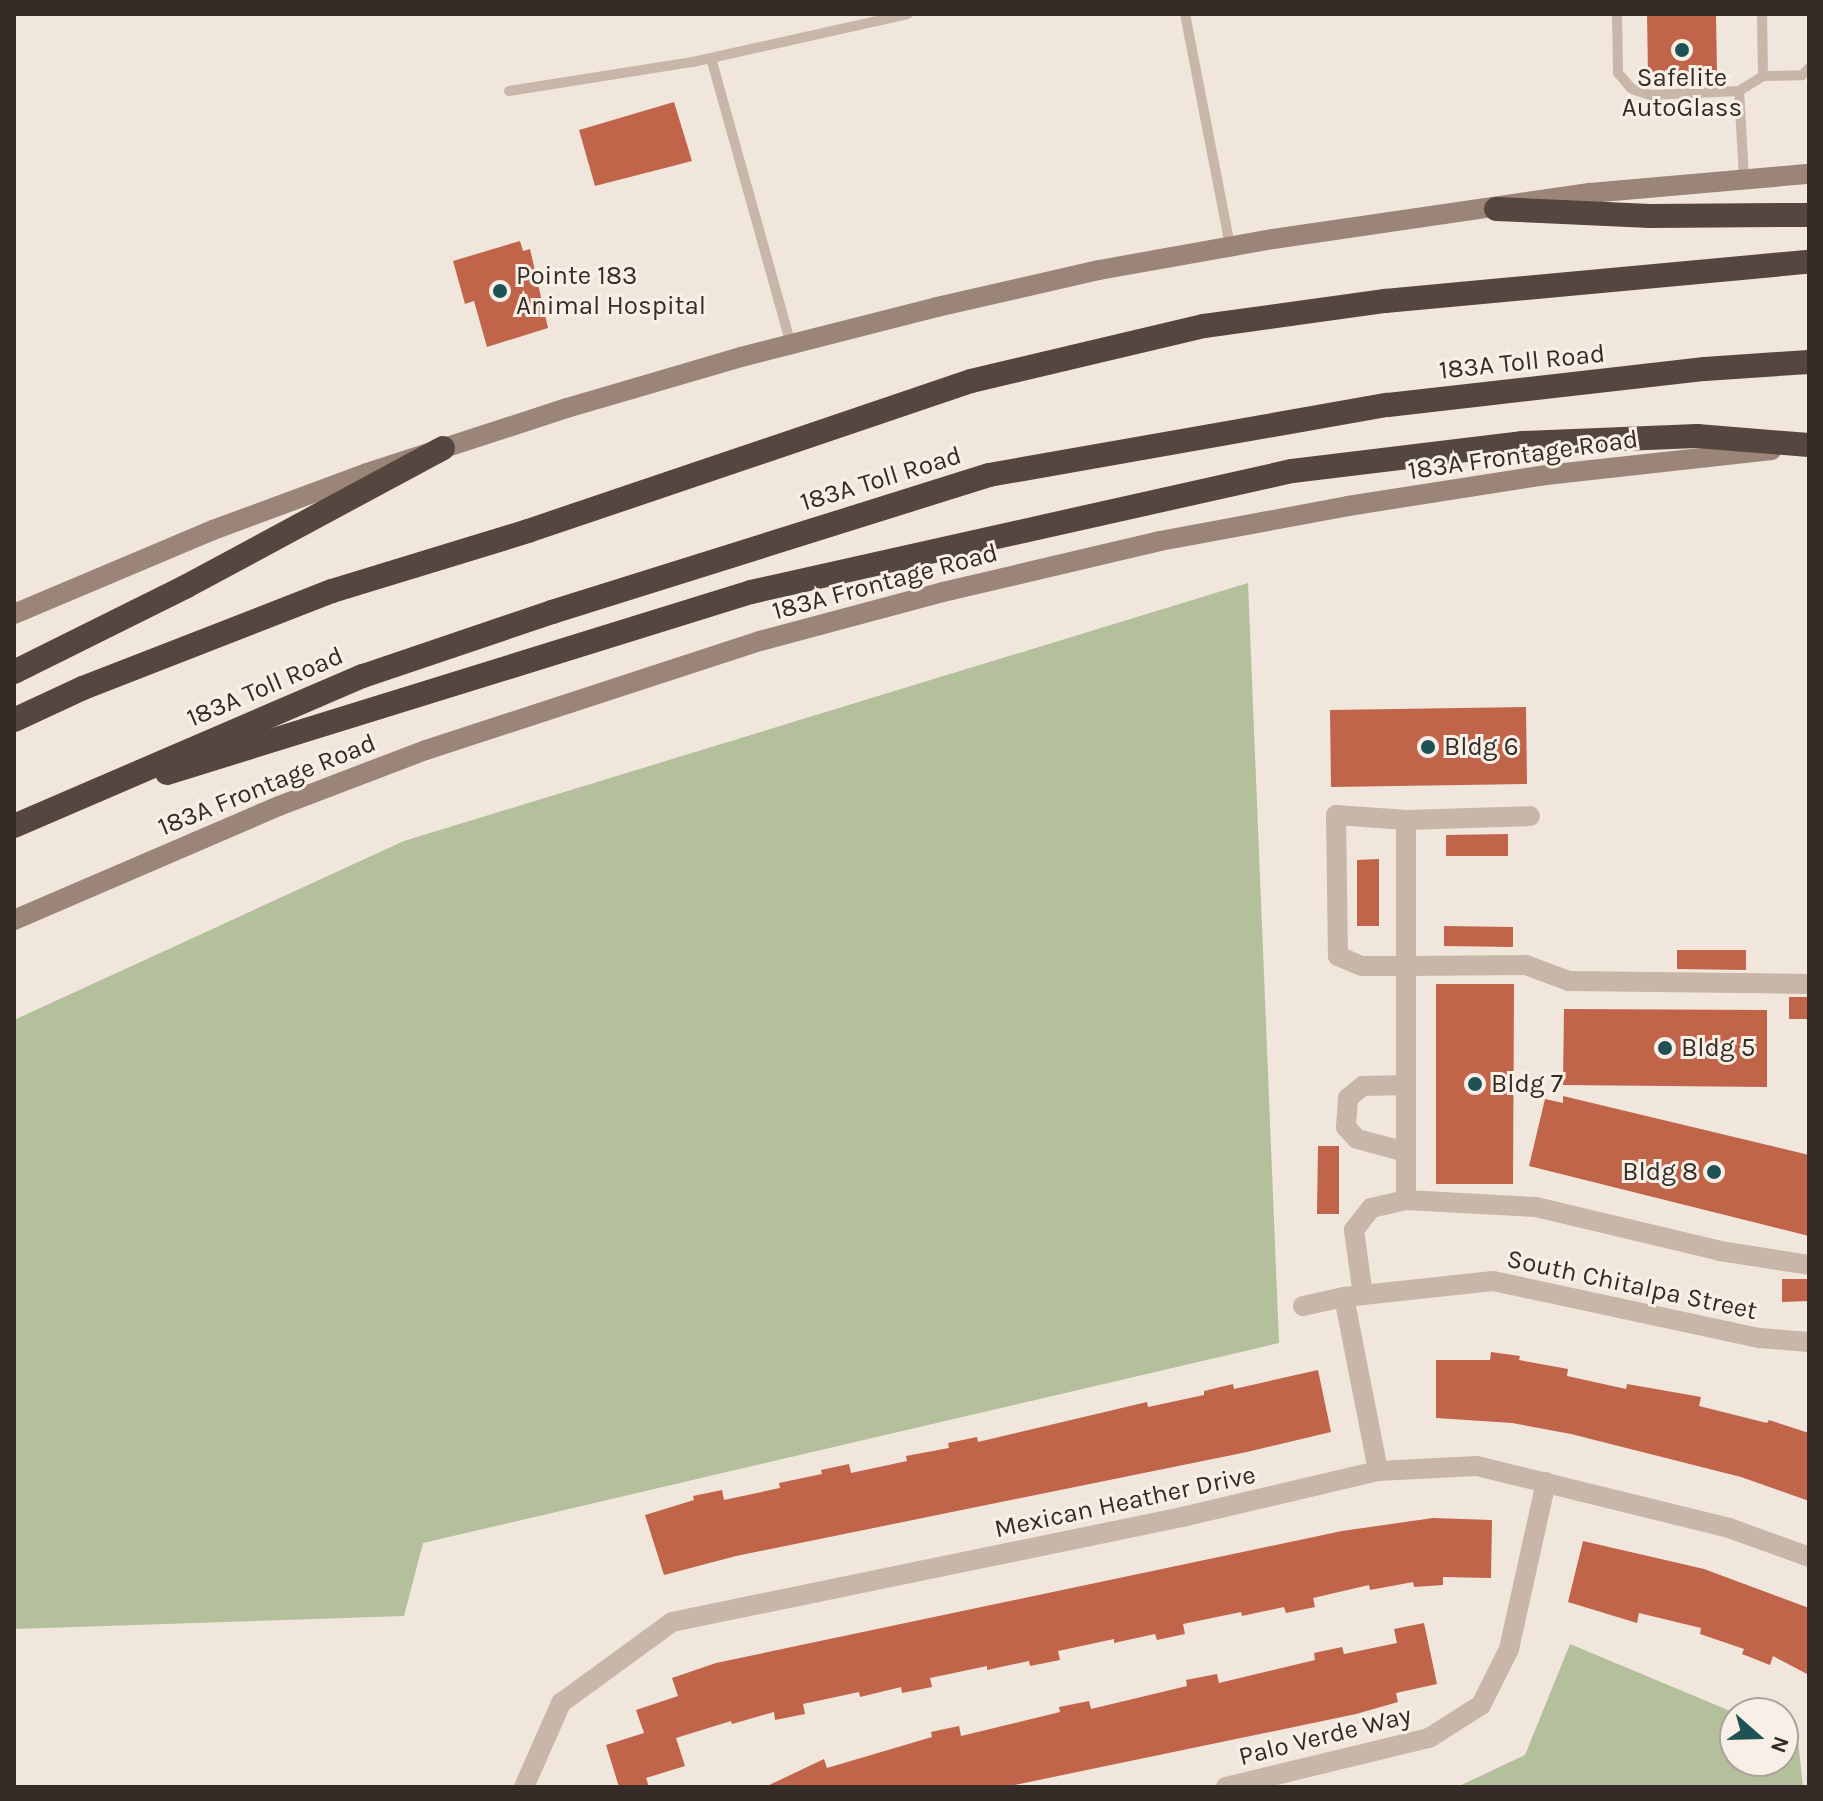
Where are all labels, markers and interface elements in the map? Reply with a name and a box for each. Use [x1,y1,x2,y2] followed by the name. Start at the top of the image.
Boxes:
[1673,41,1691,59] marker: Safelite AutoGlass
[1622,62,1742,124] place label: Safelite AutoGlass
[516,260,706,322] place label: Pointe 183 Animal Hospital
[491,282,509,300] marker: Pointe 183 Animal Hospital
[1437,338,1607,386] street label: 183A Toll Road
[1406,423,1640,487] street label: 183A Frontage Road
[797,440,965,518] street label: 183A Toll Road
[769,537,1001,627] street label: 183A Frontage Road
[182,640,348,734] street label: 183A Toll Road
[154,727,380,843] street label: 183A Frontage Road
[1444,731,1519,763] place label: Bldg 6
[1419,738,1437,756] marker: Bldg 6
[1681,1032,1755,1064] place label: Bldg 5
[1656,1039,1674,1057] marker: Bldg 5
[1491,1068,1563,1100] place label: Bldg 7
[1466,1075,1484,1093] marker: Bldg 7
[1622,1156,1698,1188] place label: Bldg 8
[1705,1163,1723,1181] marker: Bldg 8
[1504,1243,1760,1327] street label: South Chitalpa Street
[992,1459,1258,1545] street label: Mexican Heather Drive
[1719,1697,1799,1777] north arrow
[1236,1699,1414,1773] street label: Palo Verde Way
[1765,1733,1795,1756] text: N

